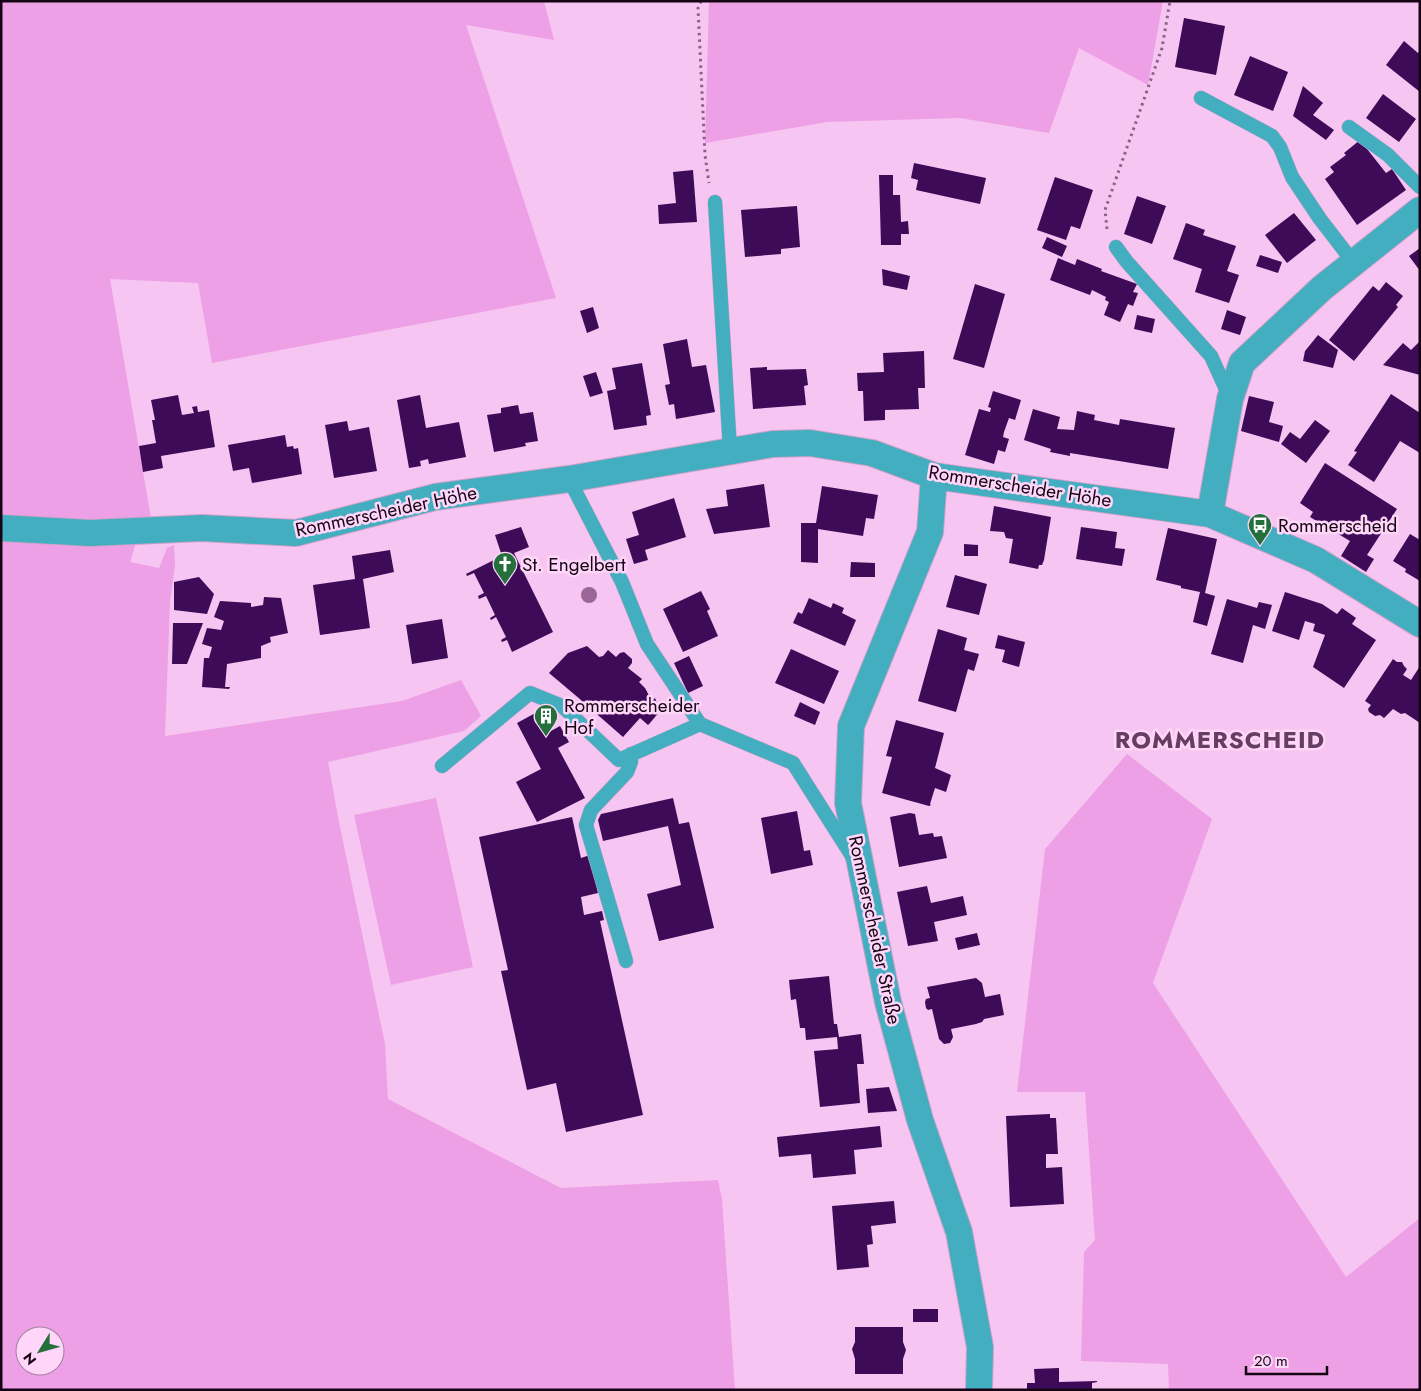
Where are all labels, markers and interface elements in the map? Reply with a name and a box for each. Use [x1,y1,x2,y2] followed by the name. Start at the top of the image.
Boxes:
[927,458,1114,514] street label: Rommerscheider Höhe
[293,479,479,543] street label: Rommerscheider Höhe
[1247,512,1273,546] bus stop icon: Rommerscheid
[1278,512,1397,539] place label: Rommerscheid
[492,551,518,585] church icon: St. Engelbert
[522,551,626,578] place label: St. Engelbert
[564,692,700,741] place label: Rommerscheider Hof
[533,703,559,737] building icon: Rommerscheider Hof
[1115,722,1325,757] district label: ROMMERSCHEID
[842,833,908,1027] street label: Rommerscheider Straße
[15,1326,65,1376] north arrow
[1246,1344,1327,1376] scale bar
[18,1348,41,1369] text: N
[1254,1350,1288,1372] text: 20 m

